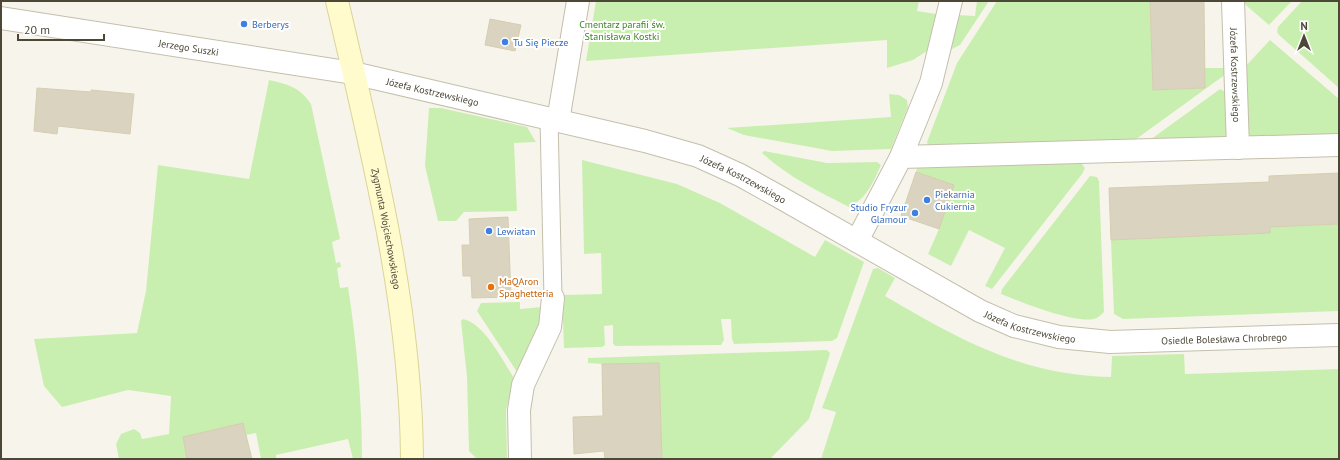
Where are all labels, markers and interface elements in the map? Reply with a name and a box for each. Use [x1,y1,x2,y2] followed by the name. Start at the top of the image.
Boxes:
[18,16,104,42] scale bar
[1284,16,1324,56] north arrow
[252,18,289,31] place label: Berberys
[579,18,665,43] park label: Cmentarz parafii św. Stanisława Kostki
[239,19,249,29] marker: Berberys
[1300,19,1308,33] text: N
[24,22,50,37] text: 20 m
[1227,27,1243,122] street label: Józefa Kostrzewskiego
[513,36,568,49] place label: Tu Się Piecze
[157,37,220,59] street label: Jerzego Suszki
[500,37,510,47] marker: Tu Się Piecze
[384,75,480,109] street label: Józefa Kostrzewskiego
[697,152,788,206] street label: Józefa Kostrzewskiego
[368,167,404,290] street label: Zygmunta Wojciechowskiego
[935,188,975,213] place label: Piekarnia Cukiernia
[922,195,932,205] marker: Piekarnia Cukiernia
[850,201,908,226] place label: Studio Fryzur Glamour
[910,208,920,218] marker: Studio Fryzur Glamour
[497,225,535,238] place label: Lewiatan
[484,226,494,236] marker: Lewiatan
[499,275,553,300] place label: MaQAron Spaghetteria
[486,282,496,292] marker: MaQAron Spaghetteria
[981,307,1076,346] street label: Józefa Kostrzewskiego
[1161,331,1287,347] street label: Osiedle Bolesława Chrobrego

